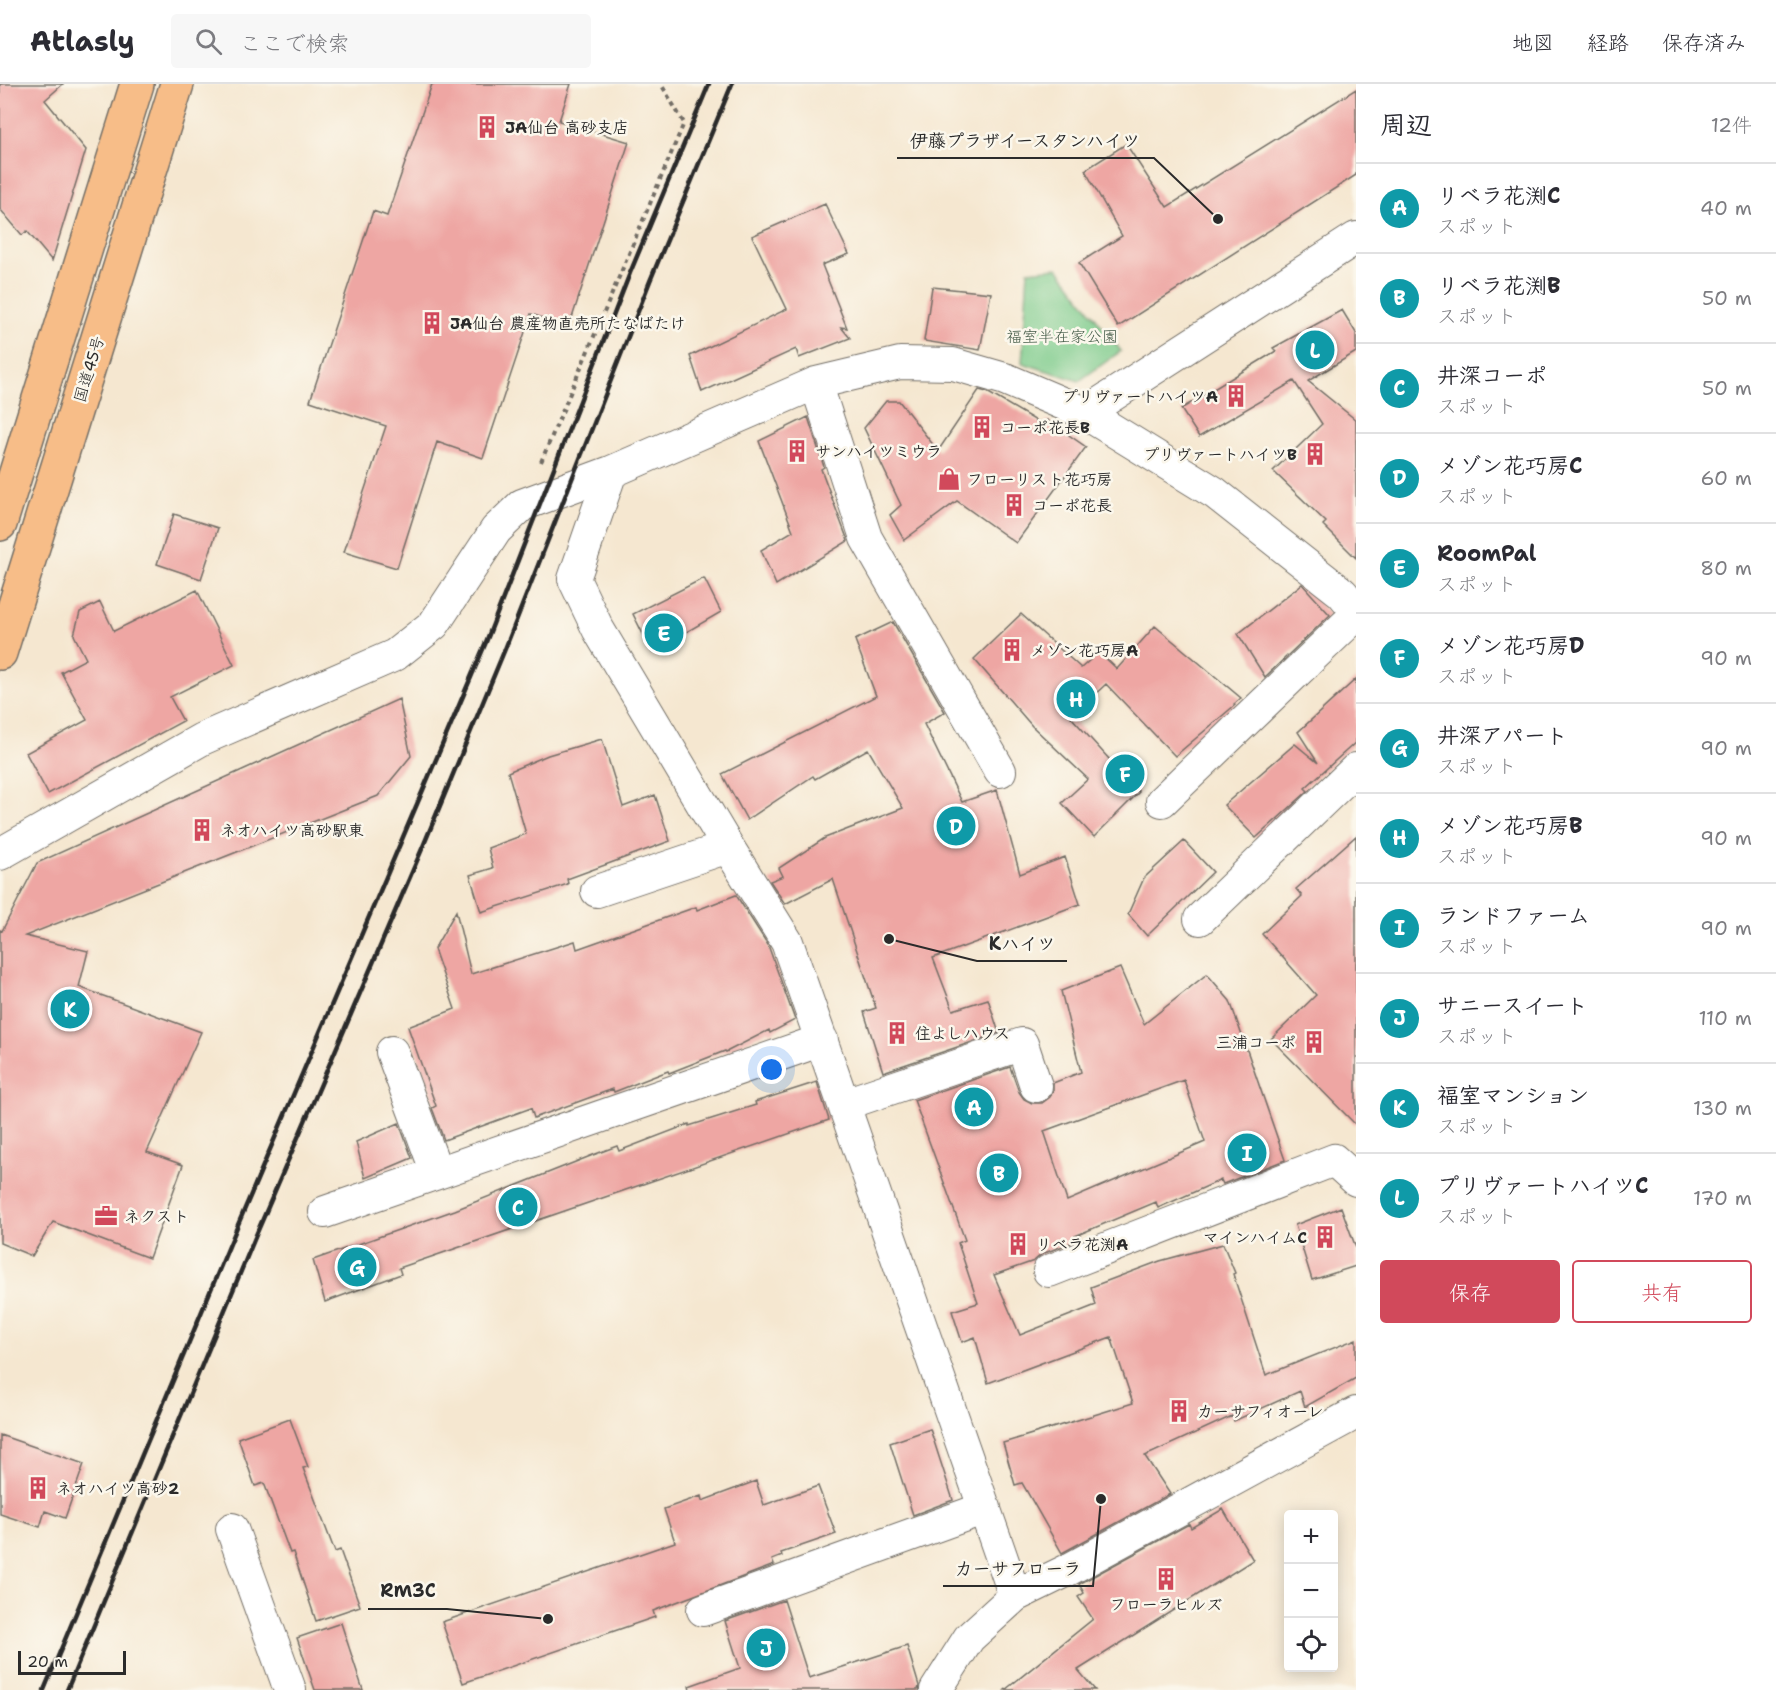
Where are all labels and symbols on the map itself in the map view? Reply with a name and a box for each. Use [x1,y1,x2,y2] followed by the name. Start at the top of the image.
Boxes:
[474,114,500,140] building icon: JA仙台 高砂支店
[505,117,629,138] place label: JA仙台 高砂支店
[897,122,1154,158] callout: 伊藤プラザイースタンハイツ
[910,129,1140,153] text: 伊藤プラザイースタンハイツ
[419,310,445,336] building icon: JA仙台 農産物直売所たなばたけ
[450,313,686,334] place label: JA仙台 農産物直売所たなばたけ
[1006,326,1118,347] park label: 福室半在家公園
[1296,328,1334,372] pin: L
[69,333,109,405] street label: 国道45号
[1223,383,1249,409] building icon: プリヴァートハイツA
[1062,386,1218,407] place label: プリヴァートハイツA
[969,414,995,440] building icon: コーポ花長B
[1000,417,1090,438] place label: コーポ花長B
[784,438,810,464] building icon: サンハイツミウラ
[815,441,942,462] place label: サンハイツミウラ
[1302,441,1328,467] building icon: プリヴァートハイツB
[1143,444,1297,465] place label: プリヴァートハイツB
[936,466,962,492] shop icon: フローリスト花巧房
[967,469,1112,490] place label: フローリスト花巧房
[1001,492,1027,518] building icon: コーポ花長
[1032,495,1112,516] place label: コーポ花長
[644,610,684,656] pin: E
[999,637,1025,663] building icon: メゾン花巧房A
[1030,640,1138,661] place label: メゾン花巧房A
[1056,676,1096,722] pin: H
[1106,752,1144,796] pin: F
[936,804,976,848] pin: D
[189,817,215,843] building icon: ネオハイツ高砂駅東
[220,820,364,841] place label: ネオハイツ高砂駅東
[977,925,1067,961] callout: Kハイツ
[989,932,1055,956] text: Kハイツ
[50,986,90,1032] pin: K
[884,1020,910,1046] building icon: 住よしハウス
[915,1023,1010,1044] place label: 住よしハウス
[1301,1029,1327,1055] building icon: 三浦コーポ
[1216,1032,1296,1053] place label: 三浦コーポ
[757,1055,786,1084] your location
[954,1084,994,1130] pin: A
[1228,1130,1266,1176] pin: I
[980,1150,1018,1196] pin: B
[498,1184,538,1230] pin: C
[93,1203,119,1229] office icon: ネクスト
[124,1206,189,1227] place label: ネクスト
[1312,1224,1338,1250] building icon: マインハイムC
[1203,1227,1307,1248] place label: マインハイムC
[1005,1231,1031,1257] building icon: リベラ花渕A
[1036,1234,1128,1255] place label: リベラ花渕A
[338,1244,376,1290] pin: G
[1166,1398,1192,1424] building icon: カーサフィオーレ
[1197,1401,1324,1422] place label: カーサフィオーレ
[25,1475,51,1501] building icon: ネオハイツ高砂2
[56,1478,179,1499] place label: ネオハイツ高砂2
[943,1550,1093,1586] callout: カーサフローラ
[955,1557,1081,1581] text: カーサフローラ
[1153,1566,1179,1592] building icon: フローラヒルズ
[368,1573,447,1609] callout: RM3C
[380,1579,436,1603] text: RM3C
[1110,1594,1222,1615] place label: フローラヒルズ
[746,1626,786,1670] pin: J
[18,1648,126,1676] scale bar

